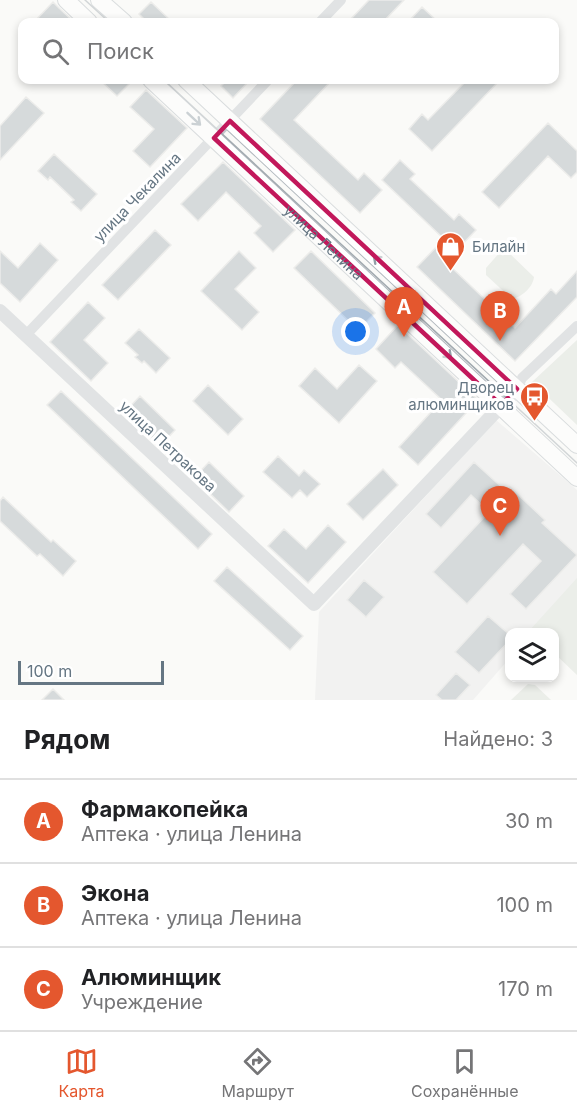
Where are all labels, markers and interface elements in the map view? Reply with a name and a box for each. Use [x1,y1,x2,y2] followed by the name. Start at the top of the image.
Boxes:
[18,18,559,84] search box
[39,35,72,68] icon: search
[87,38,154,64] text: Поиск
[187,112,202,126] one-way arrow
[89,148,185,246] street label: улица Чекалина
[280,200,368,284] street label: улица Ленина
[435,230,467,272] shop icon: Билайн
[472,237,525,256] place label: Билайн
[373,255,388,269] one-way arrow
[384,288,424,337] pin: A
[480,292,520,341] pin: B
[341,317,370,346] your location
[437,345,452,359] one-way arrow
[408,378,514,414] place label: Дворец алюминщиков
[519,380,551,422] bus stop icon: Дворец алюминщиков
[116,396,220,496] street label: улица Петракова
[480,486,520,536] pin: C
[505,628,559,682] map controls
[505,628,559,682] button: layers
[18,658,164,686] scale bar
[27,661,72,681] text: 100 m
[24,724,110,755] text: Рядом
[443,727,553,751] text: Найдено: 3
[81,796,248,822] text: Фармакопейка
[36,809,51,833] text: A
[505,809,553,833] text: 30 m
[81,822,302,846] text: Аптека · улица Ленина
[81,880,150,906] text: Экона
[37,893,50,917] text: B
[496,893,553,917] text: 100 m
[81,906,302,930] text: Аптека · улица Ленина
[81,964,221,990] text: Алюминщик
[36,977,51,1001] text: C
[498,977,553,1001] text: 170 m
[81,990,203,1014] text: Учреждение
[59,1045,104,1101] tab: Карта
[221,1045,294,1101] tab: Маршрут
[411,1045,518,1101] tab: Сохранённые

